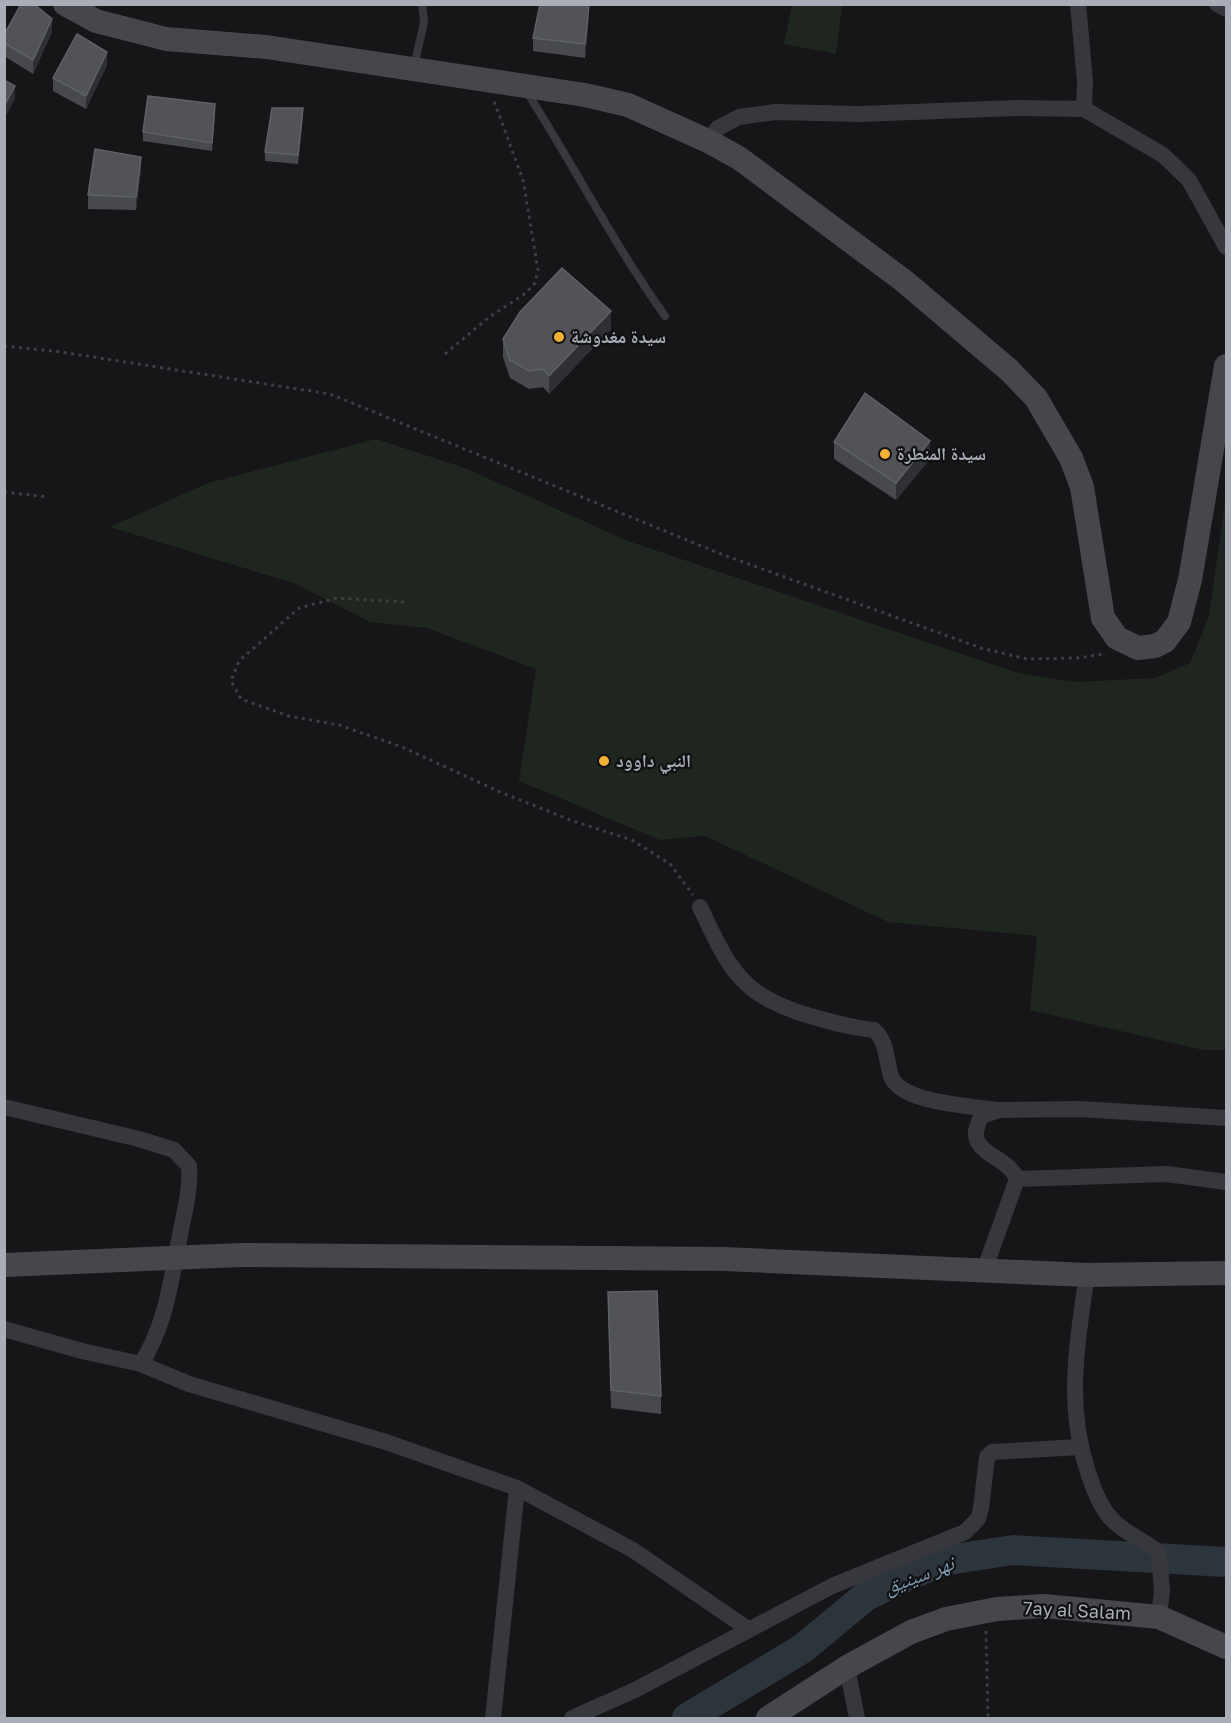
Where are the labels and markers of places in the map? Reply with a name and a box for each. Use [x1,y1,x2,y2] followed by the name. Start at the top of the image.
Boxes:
[571,325,666,347] place label: سيدة مغدوشة
[552,330,566,344] marker: سيدة مغدوشة
[897,442,986,464] place label: سيدة المنطرة
[878,447,892,461] marker: سيدة المنطرة
[616,749,691,775] place label: النبي داوود
[597,754,611,768] marker: النبي داوود

